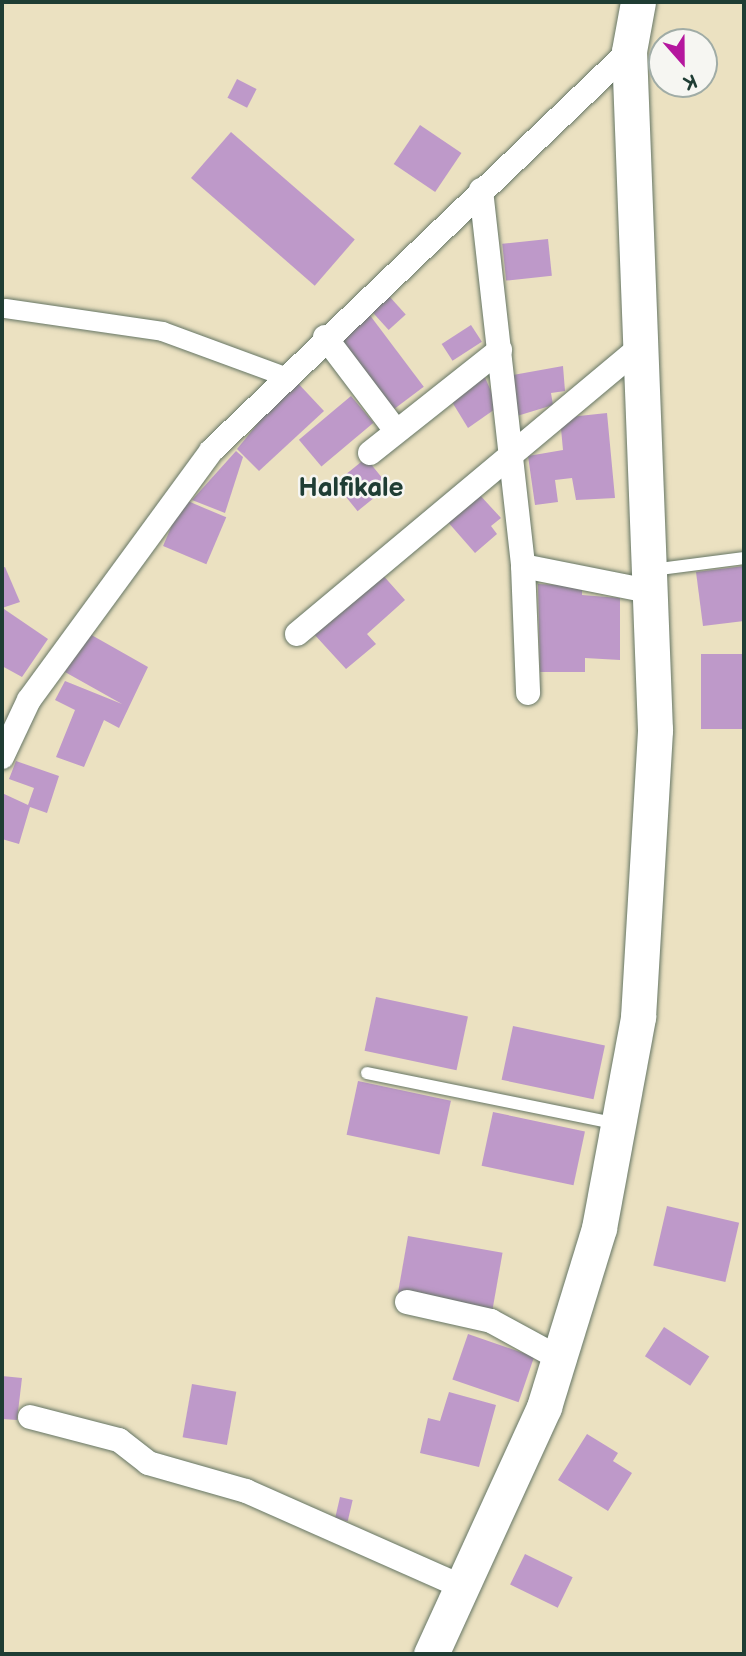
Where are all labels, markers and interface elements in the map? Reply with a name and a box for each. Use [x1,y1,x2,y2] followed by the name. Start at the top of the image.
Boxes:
[648,28,718,98] north arrow
[680,68,700,94] text: K
[298,473,404,505] district label: Halfikale

